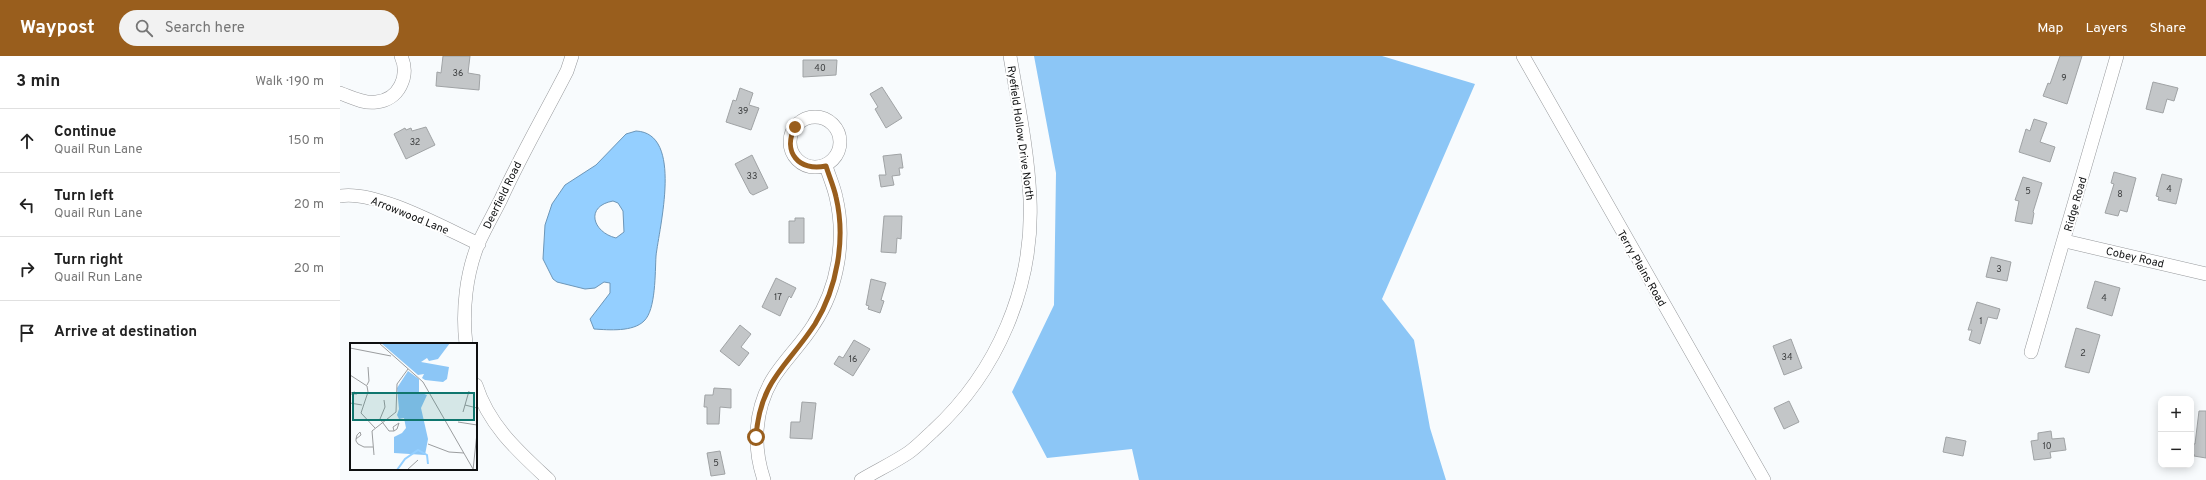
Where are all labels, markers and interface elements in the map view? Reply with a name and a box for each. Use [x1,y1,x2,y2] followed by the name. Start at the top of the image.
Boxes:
[119,10,399,46] search box
[20,16,95,40] text: Waypost
[133,17,155,39] icon: search
[165,19,245,38] text: Search here
[2037,20,2063,37] text: Map
[2085,20,2127,37] text: Layers
[2149,20,2186,37] text: Share
[814,63,826,74] house number: 40
[1004,65,1036,201] street label: Ryefield Hollow Drive North
[453,68,463,79] house number: 36
[16,71,60,93] text: 3 min
[2061,73,2067,84] house number: 9
[255,74,324,90] text: Walk · 190 m
[738,106,748,117] house number: 39
[786,118,804,136] route end
[54,123,116,142] text: Continue
[16,130,38,152] icon: ahead
[289,133,324,149] text: 150 m
[410,137,420,148] house number: 32
[54,142,143,158] text: Quail Run Lane
[481,159,525,231] street label: Deerfield Road
[747,171,757,182] house number: 33
[2061,175,2090,233] street label: Ridge Road
[2166,184,2172,195] house number: 4
[2025,186,2031,197] house number: 5
[54,187,114,206] text: Turn left
[2117,189,2123,200] house number: 8
[16,194,38,216] icon: left
[368,194,451,238] street label: Arrowwood Lane
[294,197,324,213] text: 20 m
[54,206,143,222] text: Quail Run Lane
[1614,228,1669,309] street label: Terry Plains Road
[2104,244,2165,271] street label: Cobey Road
[54,251,123,270] text: Turn right
[16,258,38,280] icon: right
[294,261,324,277] text: 20 m
[1996,264,2002,275] house number: 3
[54,270,143,286] text: Quail Run Lane
[774,292,782,303] house number: 17
[2101,293,2107,304] house number: 4
[1979,316,1983,327] house number: 1
[16,322,38,344] icon: arrive
[54,323,197,342] text: Arrive at destination
[350,343,477,470] inset map
[2080,348,2086,359] house number: 2
[1781,352,1793,363] house number: 34
[849,354,857,365] house number: 16
[2158,396,2194,468] map controls
[2158,396,2194,432] button: +
[747,428,765,446] route start
[2158,432,2194,468] button: −
[2042,441,2052,452] house number: 10
[713,458,719,469] house number: 5

